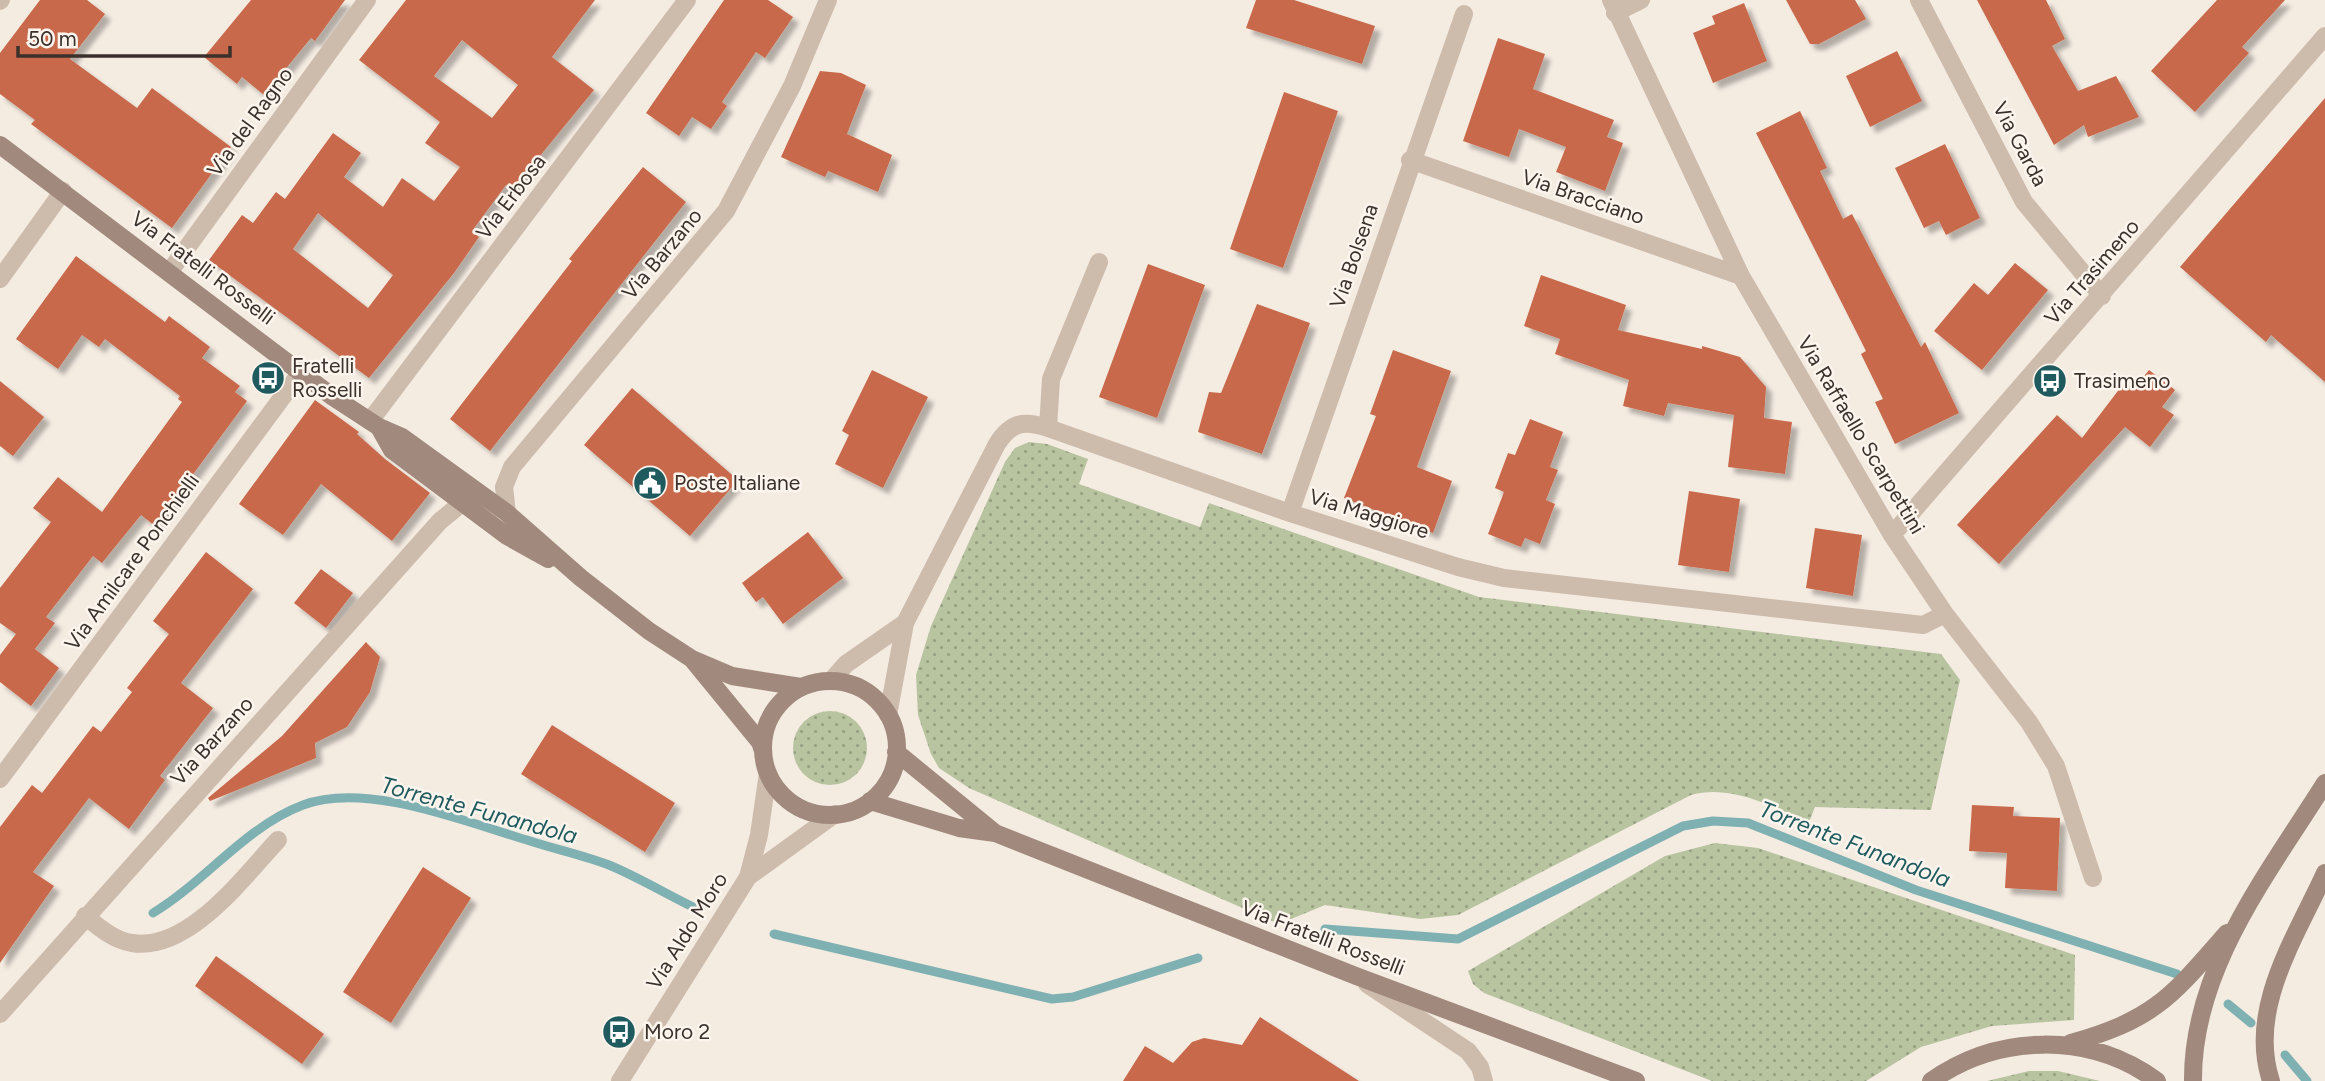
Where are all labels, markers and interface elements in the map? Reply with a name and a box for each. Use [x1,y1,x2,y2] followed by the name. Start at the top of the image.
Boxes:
[18,14,229,58] scale bar
[28,26,77,51] text: 50 m
[202,62,298,181] street label: Via del Ragno
[1988,97,2053,190] street label: Via Garda
[471,149,551,244] street label: Via Erbosa
[1518,164,1648,229] street label: Via Bracciano
[1324,200,1383,311] street label: Via Bolsena
[616,203,707,304] street label: Via Barzano
[127,205,280,330] street label: Via Fratelli Rosselli
[2039,214,2144,330] street label: Via Trasimeno
[1792,331,1931,538] street label: Via Raffaello Scarpettini
[292,353,362,402] place label: Fratelli Rosselli
[249,359,287,397] bus stop icon: Fratelli Rosselli
[2031,362,2069,400] bus stop icon: Trasimeno
[2074,368,2170,393] place label: Trasimeno
[631,464,669,502] public building icon: Poste Italiane
[59,469,204,655] street label: Via Amilcare Ponchielli
[674,470,800,495] place label: Poste Italiane
[1306,483,1432,544] street label: Via Maggiore
[165,691,258,790] street label: Via Barzano
[378,770,580,850] water label: Torrente Funandola
[1755,795,1955,893] water label: Torrente Funandola
[641,868,732,994] street label: Via Aldo Moro
[1238,895,1409,980] street label: Via Fratelli Rosselli
[600,1013,638,1051] bus stop icon: Moro 2
[644,1019,710,1044] place label: Moro 2

